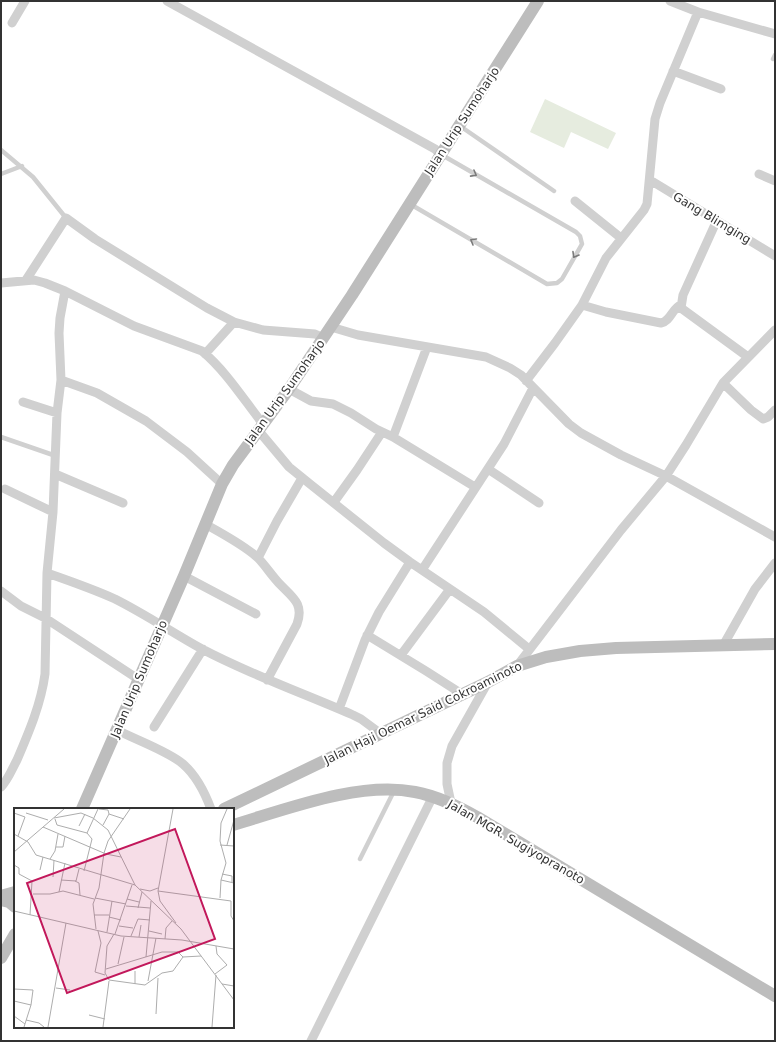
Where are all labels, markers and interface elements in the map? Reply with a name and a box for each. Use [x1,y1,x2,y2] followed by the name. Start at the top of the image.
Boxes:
[421,64,502,179] street label: Jalan Urip Sumoharjo
[469,170,477,177] one-way arrow
[670,189,754,247] street label: Gang Blimging
[470,238,477,246] one-way arrow
[573,251,580,258] one-way arrow
[242,337,328,448] street label: Jalan Urip Sumoharjo
[107,618,170,741] street label: Jalan Urip Sumoharjo
[321,659,524,768] street label: Jalan Haji Oemar Said Cokroaminoto
[444,797,587,887] street label: Jalan MGR. Sugiyopranoto
[14,808,234,1028] inset map

